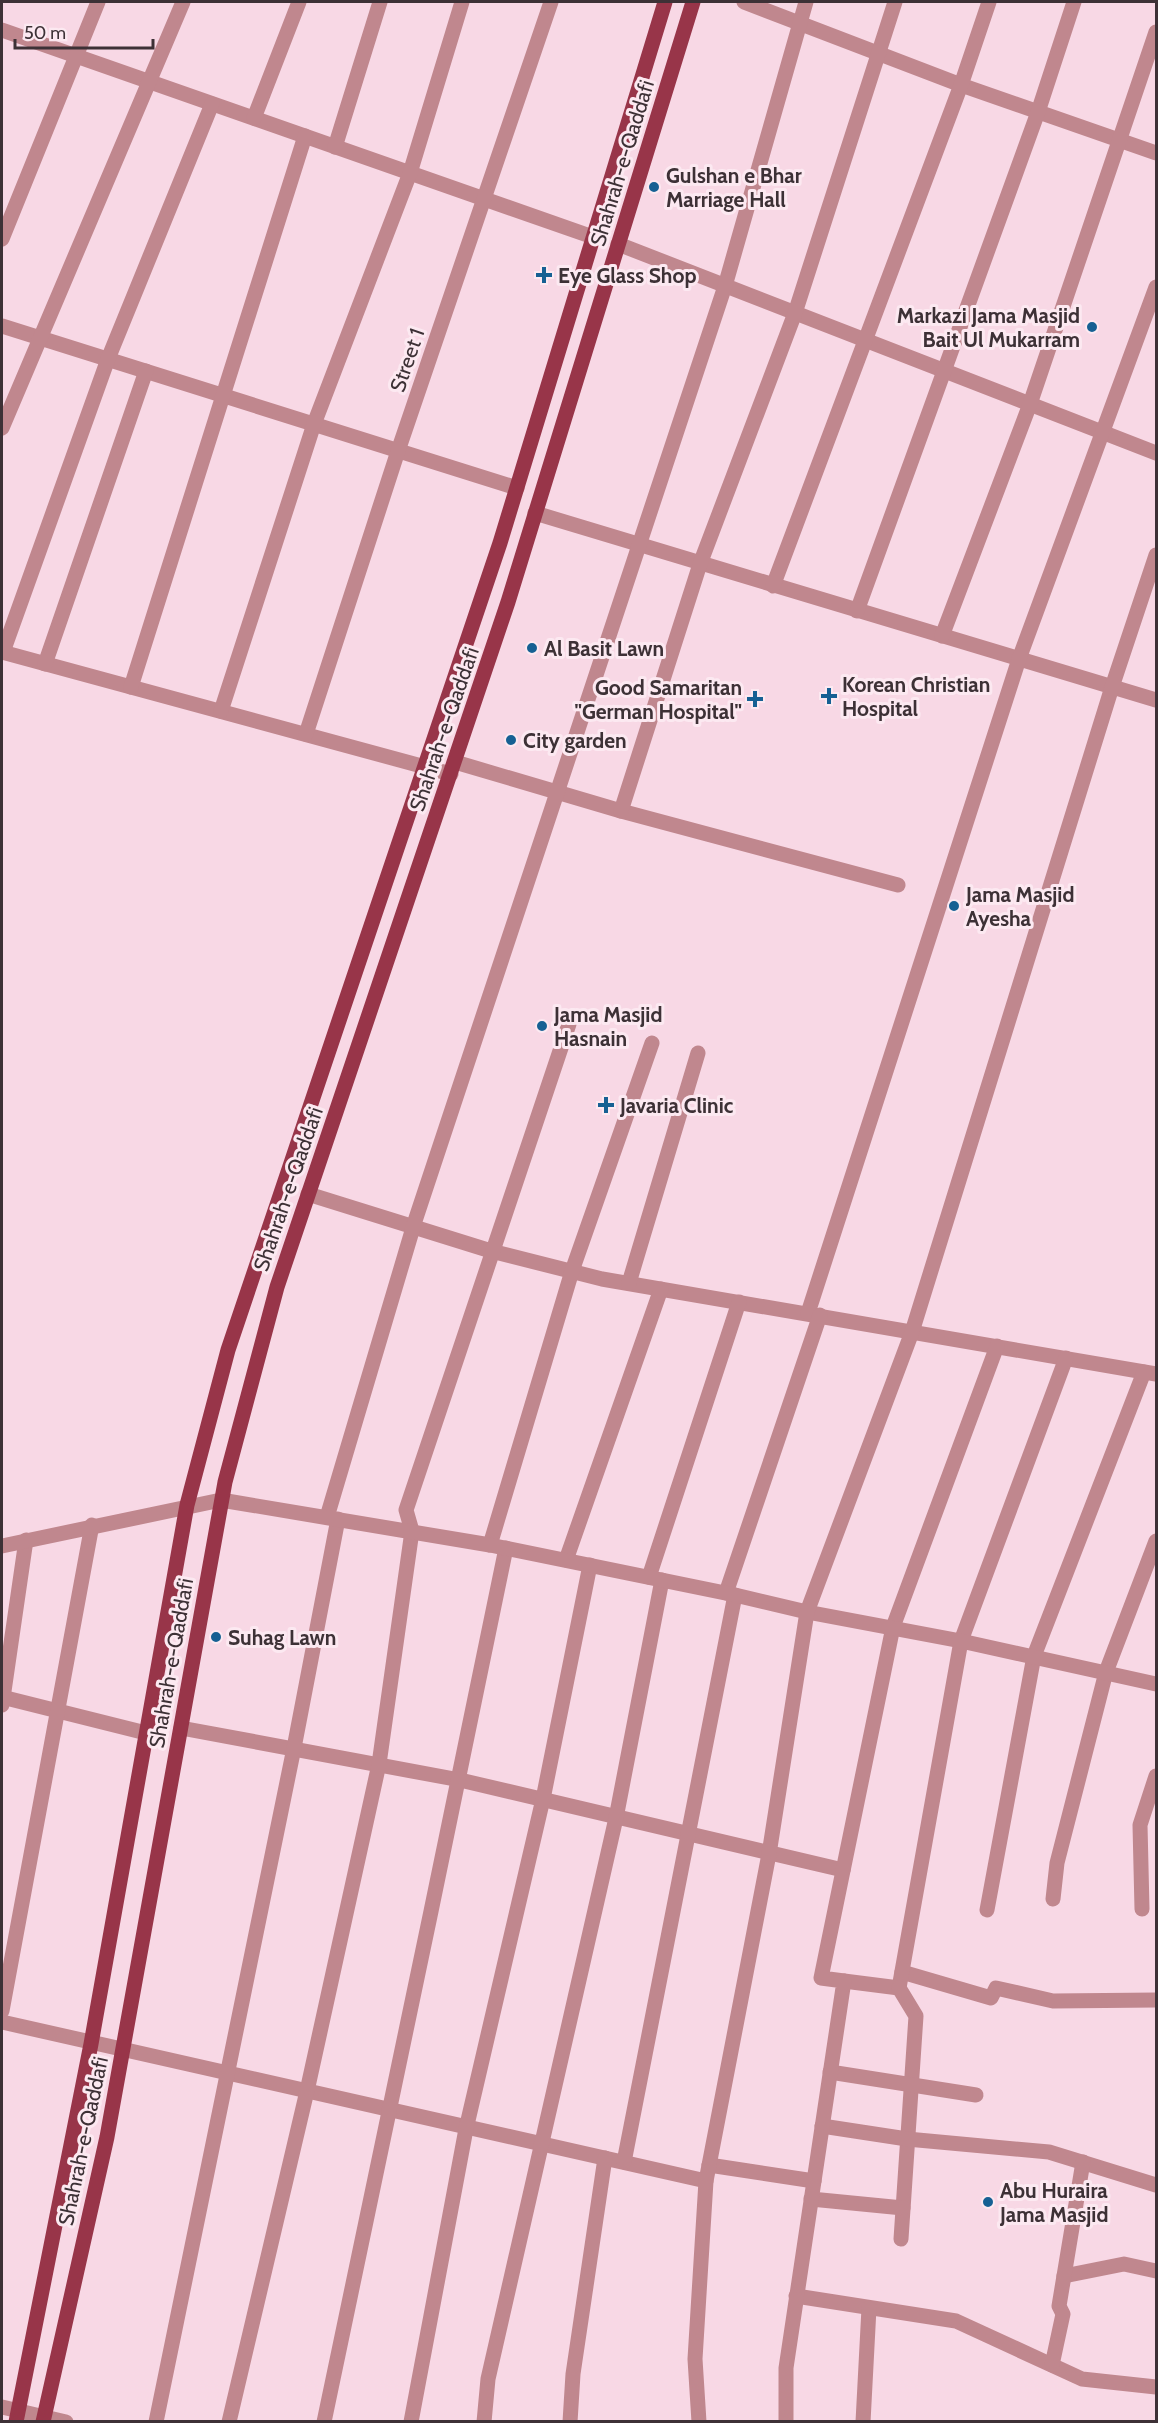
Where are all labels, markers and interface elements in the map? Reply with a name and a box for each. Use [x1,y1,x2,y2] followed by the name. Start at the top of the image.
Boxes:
[15,12,153,50] scale bar
[24,22,66,44] text: 50 m
[585,77,659,249] street label: Shahrah-e-Qaddafi
[666,163,802,212] place label: Gulshan e Bhar Marriage Hall
[647,180,661,194] marker: Gulshan e Bhar Marriage Hall
[558,263,696,288] place label: Eye Glass Shop
[535,266,553,284] marker: Eye Glass Shop
[897,303,1080,352] place label: Markazi Jama Masjid Bait Ul Mukarram
[1085,320,1099,334] marker: Markazi Jama Masjid Bait Ul Mukarram
[385,325,429,395] street label: Street 1
[544,636,664,661] place label: Al Basit Lawn
[525,641,539,655] marker: Al Basit Lawn
[404,643,484,815] street label: Shahrah-e-Qaddafi
[842,672,990,721] place label: Korean Christian Hospital
[575,675,742,724] place label: Good Samaritan "German Hospital"
[820,687,838,705] marker: Korean Christian Hospital
[746,690,764,708] marker: Good Samaritan "German Hospital"
[523,728,627,753] place label: City garden
[504,733,518,747] marker: City garden
[965,882,1074,931] place label: Jama Masjid Ayesha
[947,899,961,913] marker: Jama Masjid Ayesha
[553,1002,662,1051] place label: Jama Masjid Hasnain
[535,1019,549,1033] marker: Jama Masjid Hasnain
[619,1093,734,1118] place label: Javaria Clinic
[597,1096,615,1114] marker: Javaria Clinic
[248,1103,328,1275] street label: Shahrah-e-Qaddafi
[144,1576,198,1750] street label: Shahrah-e-Qaddafi
[228,1625,336,1650] place label: Suhag Lawn
[209,1630,223,1644] marker: Suhag Lawn
[53,2054,113,2228] street label: Shahrah-e-Qaddafi
[999,2178,1108,2227] place label: Abu Huraira Jama Masjid
[981,2195,995,2209] marker: Abu Huraira Jama Masjid

